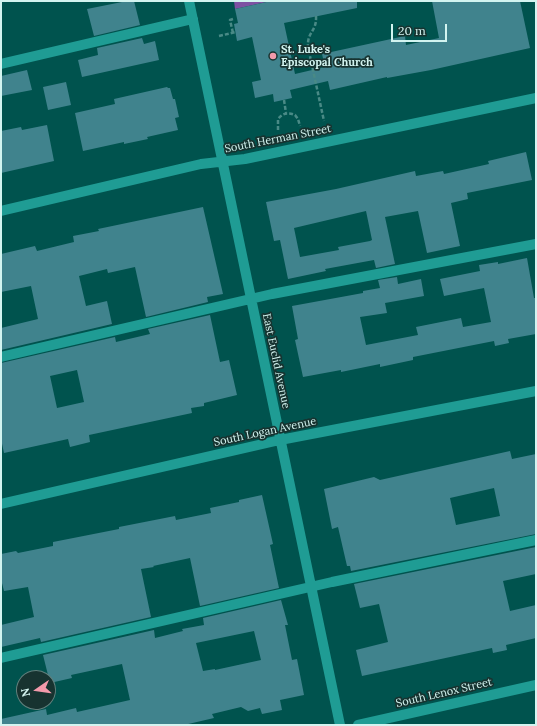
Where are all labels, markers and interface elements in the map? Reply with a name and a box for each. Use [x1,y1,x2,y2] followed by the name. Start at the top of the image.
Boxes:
[393,16,449,42] scale bar
[398,23,426,38] text: 20 m
[281,43,373,69] place label: St. Luke's Episcopal Church
[268,51,278,61] marker: St. Luke's Episcopal Church
[224,122,332,156] street label: South Herman Street
[259,312,293,410] street label: East Euclid Avenue
[213,415,317,449] street label: South Logan Avenue
[16,670,56,710] north arrow
[395,676,493,710] street label: South Lenox Street
[18,687,33,698] text: N

